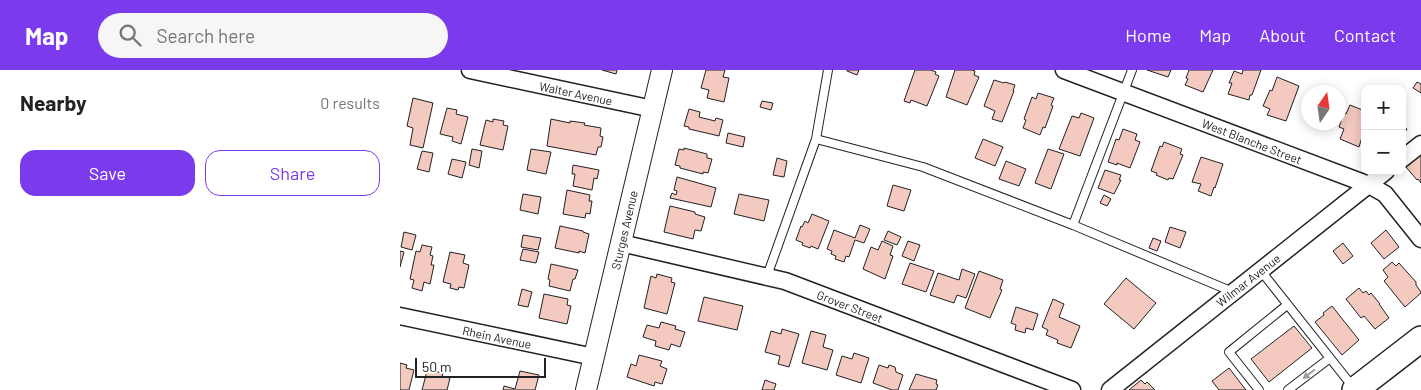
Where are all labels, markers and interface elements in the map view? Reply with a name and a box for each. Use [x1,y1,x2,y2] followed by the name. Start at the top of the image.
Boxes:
[98,13,448,58] search box
[25,21,68,50] text: Map
[116,21,144,49] icon: search
[156,24,255,47] text: Search here
[1125,24,1171,46] text: Home
[1199,24,1231,46] text: Map
[1259,24,1306,46] text: About
[1334,24,1396,46] text: Contact
[538,78,614,108] street label: Walter Avenue
[1301,85,1346,130] north arrow
[1361,85,1406,175] map controls
[1361,85,1406,130] button: +
[20,90,86,115] text: Nearby
[320,93,380,112] text: 0 results
[1200,116,1304,166] street label: West Blanche Street
[1361,130,1406,175] button: −
[20,150,195,196] button: Save
[205,150,380,196] button: Share
[608,189,640,271] street label: Sturges Avenue
[1213,251,1283,309] street label: Wilmar Avenue
[815,287,885,325] street label: Grover Street
[461,323,533,351] street label: Rhein Avenue
[415,355,546,378] scale bar
[422,358,451,375] text: 50 m
[1302,369,1316,379] one-way arrow

